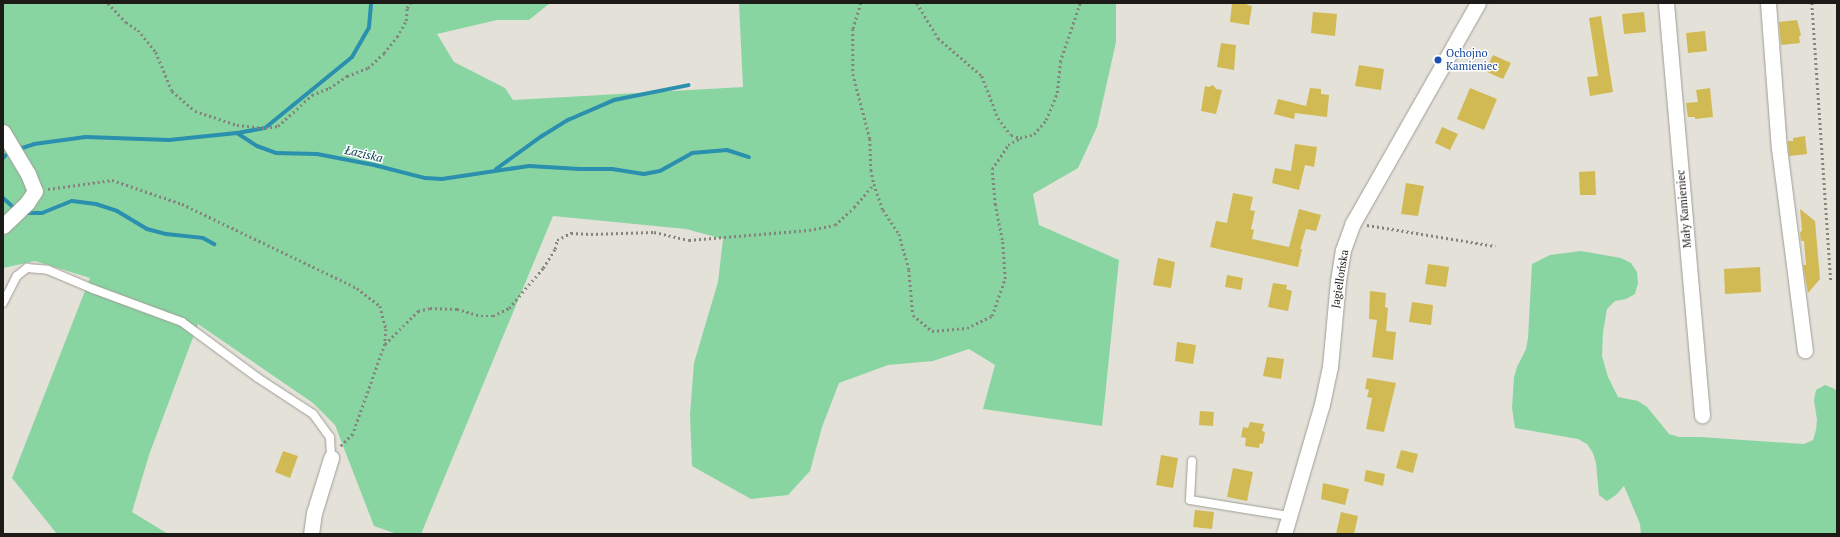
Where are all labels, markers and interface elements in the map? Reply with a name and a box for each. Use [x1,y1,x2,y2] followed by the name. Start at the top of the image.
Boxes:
[1446,47,1498,73] place label: Ochojno Kamieniec
[1433,55,1443,65] marker: Ochojno Kamieniec
[344,143,384,165] water label: Łaziska
[1674,169,1694,249] street label: Mały Kamieniec
[1329,249,1351,309] street label: Jagiellońska

